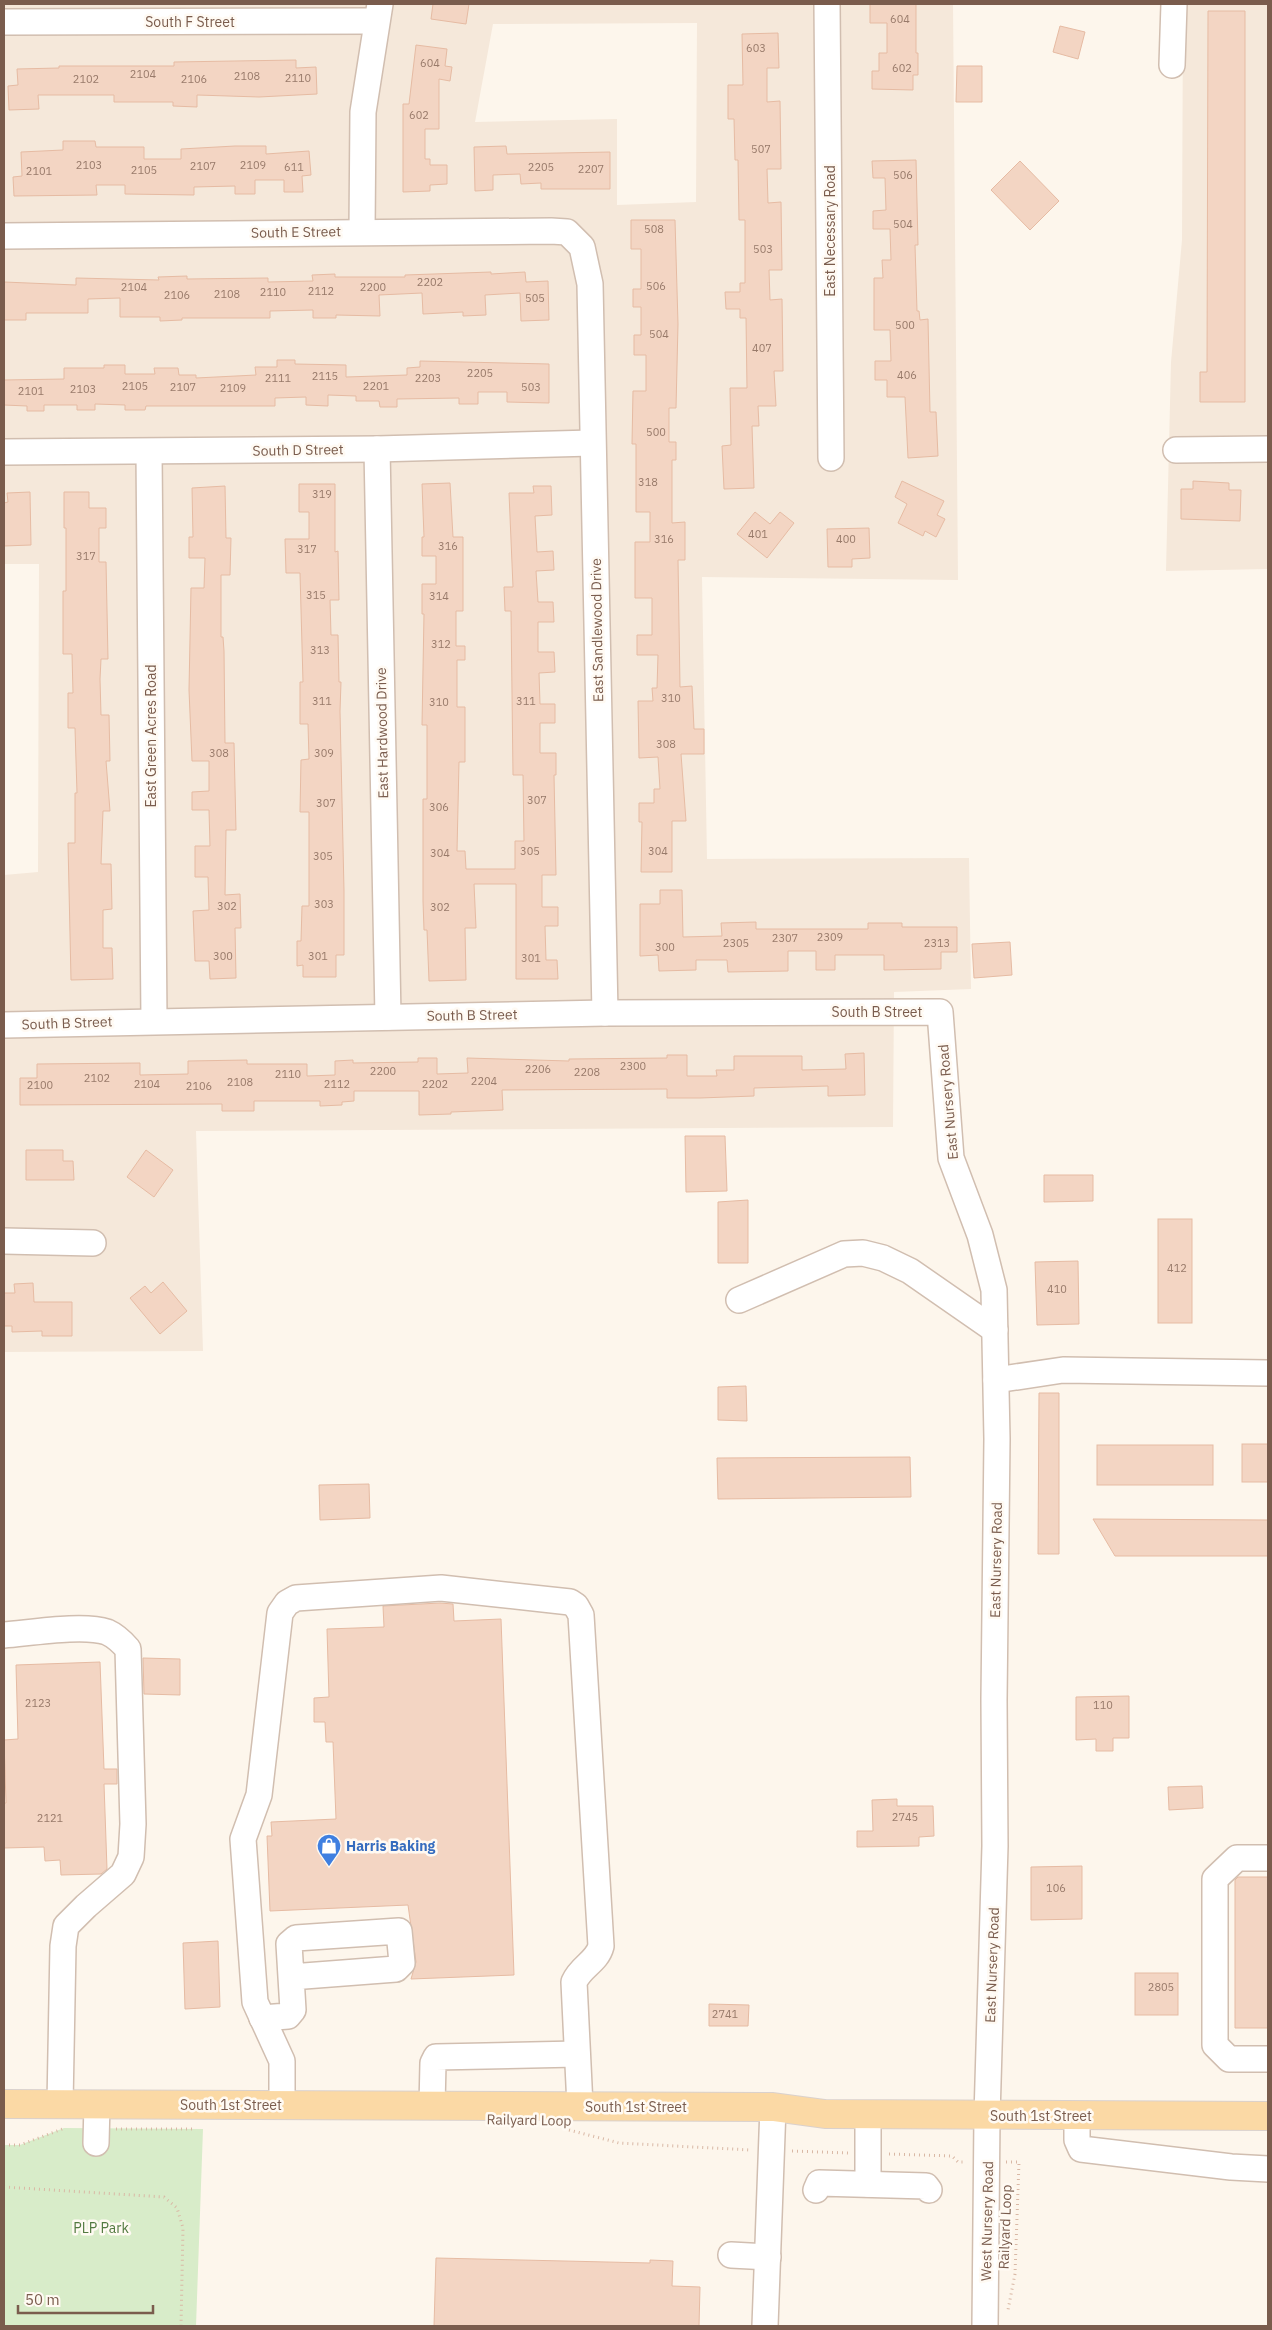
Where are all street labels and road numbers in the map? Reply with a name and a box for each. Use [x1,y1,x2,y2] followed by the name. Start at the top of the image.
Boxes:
[145,13,235,31] street label: South F Street
[821,165,839,297] street label: East Necessary Road
[251,222,341,242] street label: South E Street
[252,440,344,460] street label: South D Street
[587,558,607,702] street label: East Sandlewood Drive
[142,664,160,808] street label: East Green Acres Road
[372,667,392,799] street label: East Hardwood Drive
[832,1003,923,1021] street label: South B Street
[426,1005,518,1025] street label: South B Street
[21,1012,113,1034] street label: South B Street
[934,1044,962,1160] street label: East Nursery Road
[986,1502,1006,1618] street label: East Nursery Road
[981,1907,1003,2023] street label: East Nursery Road
[180,2096,282,2114] street label: South 1st Street
[585,2098,687,2116] street label: South 1st Street
[990,2107,1092,2125] street label: South 1st Street
[486,2110,572,2130] street label: Railyard Loop
[977,2161,997,2281] street label: West Nursery Road
[995,2184,1015,2270] street label: Railyard Loop

